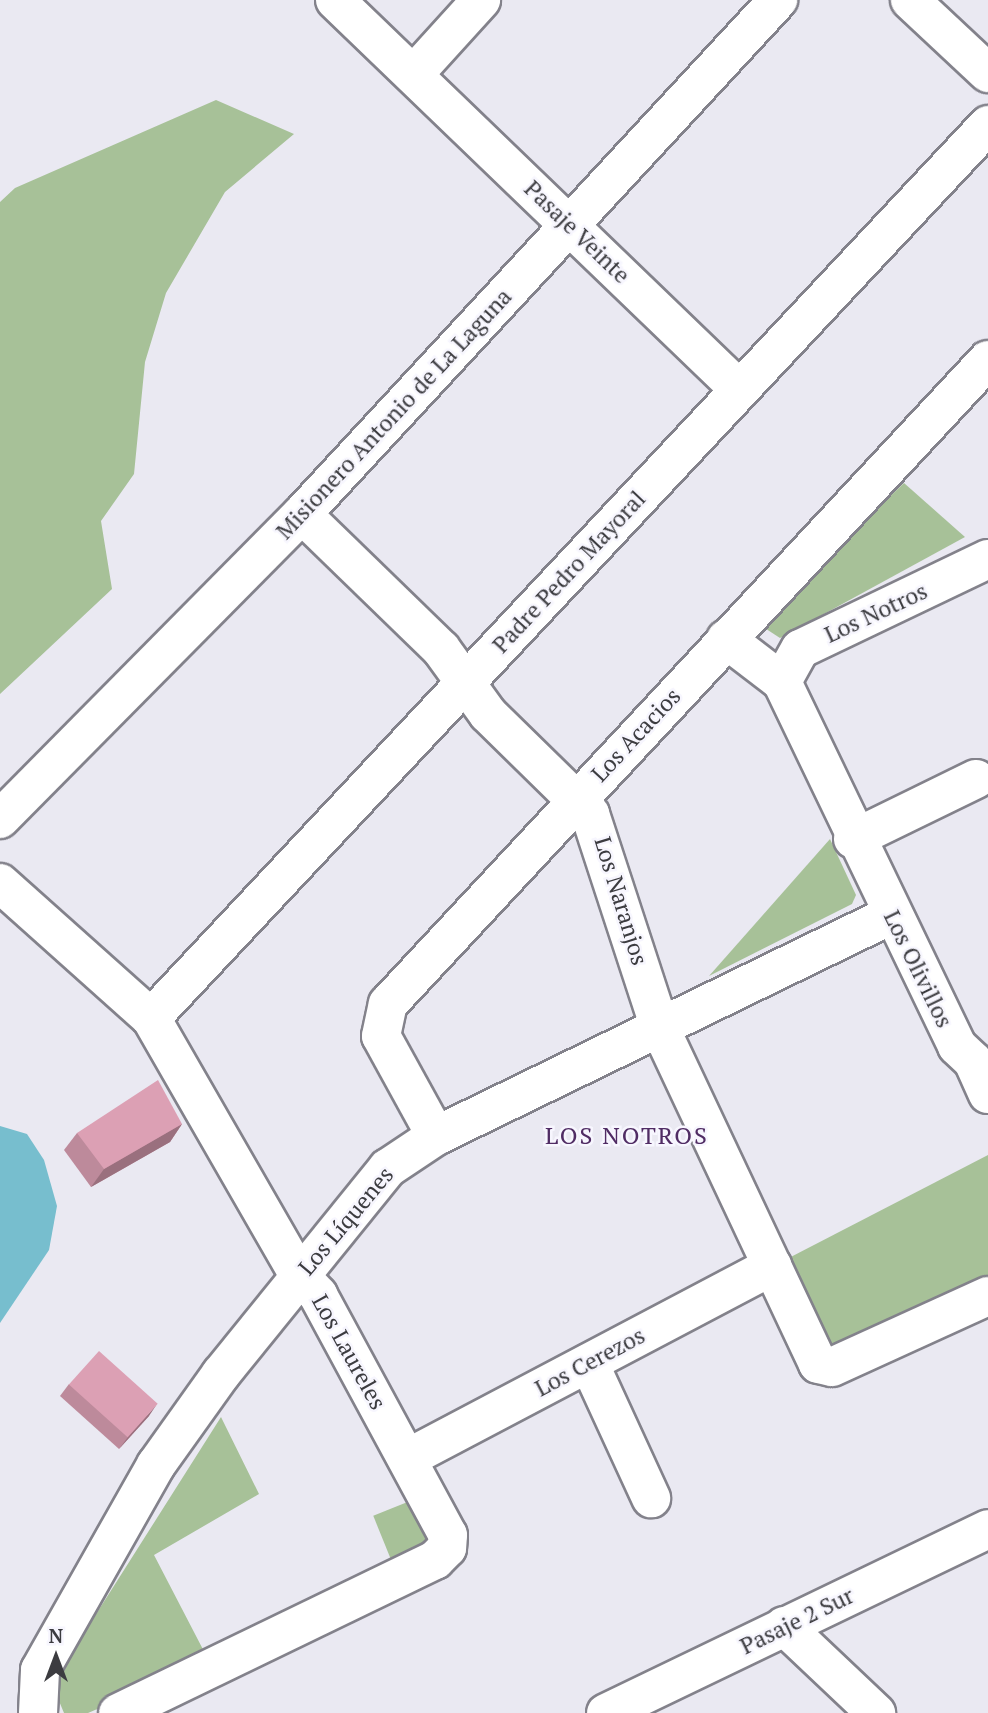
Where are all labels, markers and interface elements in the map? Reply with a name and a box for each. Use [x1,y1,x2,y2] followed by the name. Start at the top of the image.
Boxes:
[518,175,636,289] street label: Pasaje Veinte
[270,283,518,545] street label: Misionero Antonio de La Laguna
[487,485,651,659] street label: Padre Pedro Mayoral
[820,577,932,649] street label: Los Notros
[586,682,686,788] street label: Los Acacios
[588,833,654,969] street label: Los Naranjos
[878,906,958,1032] street label: Los Olivillos
[546,1122,708,1150] district label: LOS NOTROS
[293,1161,399,1281] street label: Los Líquenes
[306,1290,392,1414] street label: Los Laureles
[530,1322,650,1402] street label: Los Cerezos
[736,1582,858,1660] street label: Pasaje 2 Sur
[21,1622,91,1692] north arrow
[49,1623,63,1648] text: N

